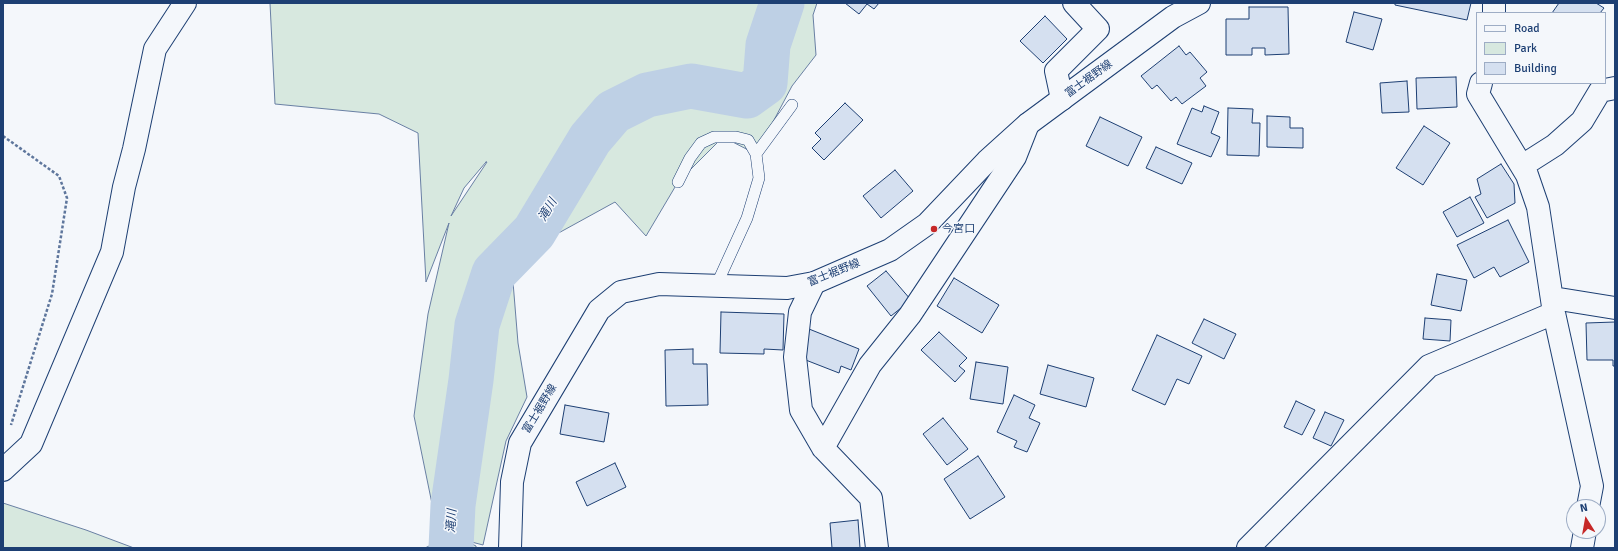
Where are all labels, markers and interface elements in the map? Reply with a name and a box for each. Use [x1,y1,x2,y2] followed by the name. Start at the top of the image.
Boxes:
[1476,12,1606,84] legend
[1514,21,1540,36] text: Road
[1514,41,1537,56] text: Park
[1063,57,1115,101] street label: 富士裾野線
[1514,61,1557,76] text: Building
[536,196,560,224] water label: 滝川
[942,222,975,236] place label: 今宮口
[929,224,939,234] marker: 今宮口
[806,257,862,289] street label: 富士裾野線
[520,382,560,436] street label: 富士裾野線
[1566,499,1606,539] north arrow
[1579,501,1589,515] text: N
[444,509,460,533] water label: 滝川

